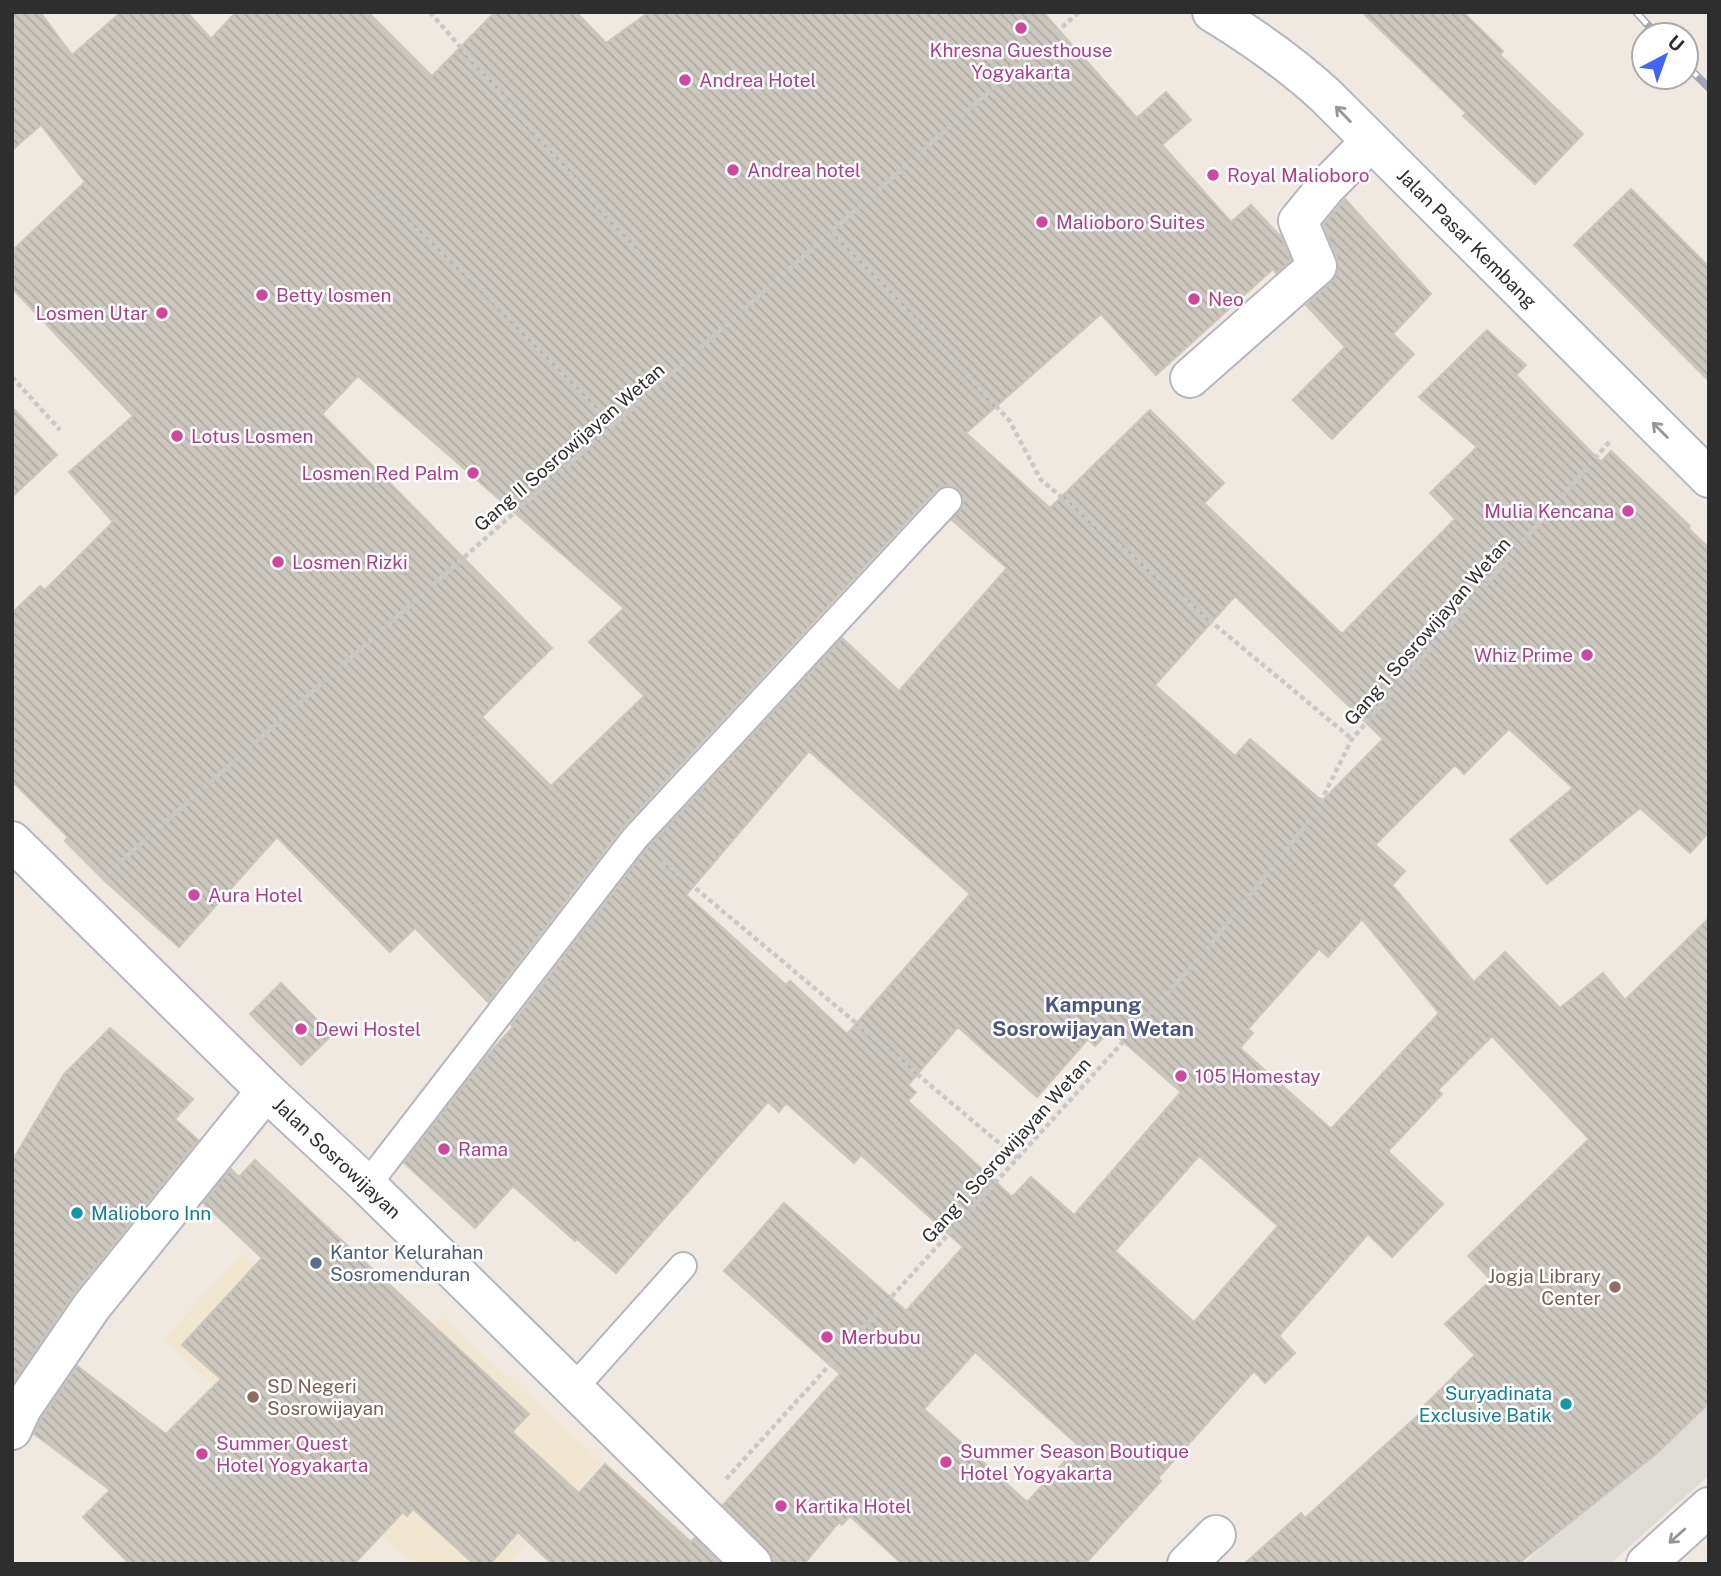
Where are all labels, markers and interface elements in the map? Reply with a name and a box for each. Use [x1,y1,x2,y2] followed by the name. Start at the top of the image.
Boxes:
[1013,20,1029,36] marker: Khresna Guesthouse Yogyakarta
[1630,21,1700,91] north arrow
[1664,30,1689,56] text: U
[929,39,1113,83] place label: Khresna Guesthouse Yogyakarta
[699,69,816,91] place label: Andrea Hotel
[677,72,693,88] marker: Andrea Hotel
[1334,106,1351,123] one-way arrow
[747,159,861,181] place label: Andrea hotel
[725,162,741,178] marker: Andrea hotel
[1227,164,1369,186] place label: Royal Malioboro
[1393,164,1541,312] street label: Jalan Pasar Kembang
[1205,167,1221,183] marker: Royal Malioboro
[1056,211,1205,233] place label: Malioboro Suites
[1034,214,1050,230] marker: Malioboro Suites
[276,284,391,306] place label: Betty losmen
[254,287,270,303] marker: Betty losmen
[1208,288,1244,310] place label: Neo
[1186,291,1202,307] marker: Neo
[36,302,148,324] place label: Losmen Utar
[154,305,170,321] marker: Losmen Utar
[469,358,669,536] street label: Gang II Sosrowijayan Wetan
[1652,422,1669,439] one-way arrow
[191,425,313,447] place label: Lotus Losmen
[169,428,185,444] marker: Lotus Losmen
[302,462,459,484] place label: Losmen Red Palm
[465,465,481,481] marker: Losmen Red Palm
[1484,500,1614,522] place label: Mulia Kencana
[1620,503,1636,519] marker: Mulia Kencana
[1339,533,1515,729] street label: Gang 1 Sosrowijayan Wetan
[292,551,408,573] place label: Losmen Rizki
[270,554,286,570] marker: Losmen Rizki
[1474,644,1573,666] place label: Whiz Prime
[1579,647,1595,663] marker: Whiz Prime
[208,884,303,906] place label: Aura Hotel
[186,887,202,903] marker: Aura Hotel
[992,992,1194,1041] district label: Kampung Sosrowijayan Wetan
[315,1018,421,1040] place label: Dewi Hostel
[293,1021,309,1037] marker: Dewi Hostel
[917,1053,1095,1247] street label: Gang 1 Sosrowijayan Wetan
[1195,1065,1321,1087] place label: 105 Homestay
[1173,1068,1189,1084] marker: 105 Homestay
[269,1093,405,1223] street label: Jalan Sosrowijayan
[458,1138,508,1160] place label: Rama
[436,1141,452,1157] marker: Rama
[91,1202,211,1224] place label: Malioboro Inn
[69,1205,85,1221] marker: Malioboro Inn
[330,1241,484,1285] place label: Kantor Kelurahan Sosromenduran
[308,1255,324,1271] marker: Kantor Kelurahan Sosromenduran
[1488,1265,1601,1309] place label: Jogja Library Center
[1607,1279,1623,1295] marker: Jogja Library Center
[841,1326,921,1348] place label: Merbubu
[819,1329,835,1345] marker: Merbubu
[267,1375,384,1419] place label: SD Negeri Sosrowijayan
[1419,1382,1552,1426] place label: Suryadinata Exclusive Batik
[245,1389,261,1405] marker: SD Negeri Sosrowijayan
[1558,1396,1574,1412] marker: Suryadinata Exclusive Batik
[216,1432,368,1476] place label: Summer Quest Hotel Yogyakarta
[960,1440,1189,1484] place label: Summer Season Boutique Hotel Yogyakarta
[194,1446,210,1462] marker: Summer Quest Hotel Yogyakarta
[938,1454,954,1470] marker: Summer Season Boutique Hotel Yogyakarta
[795,1495,912,1517] place label: Kartika Hotel
[773,1498,789,1514] marker: Kartika Hotel
[1669,1527,1686,1544] one-way arrow

